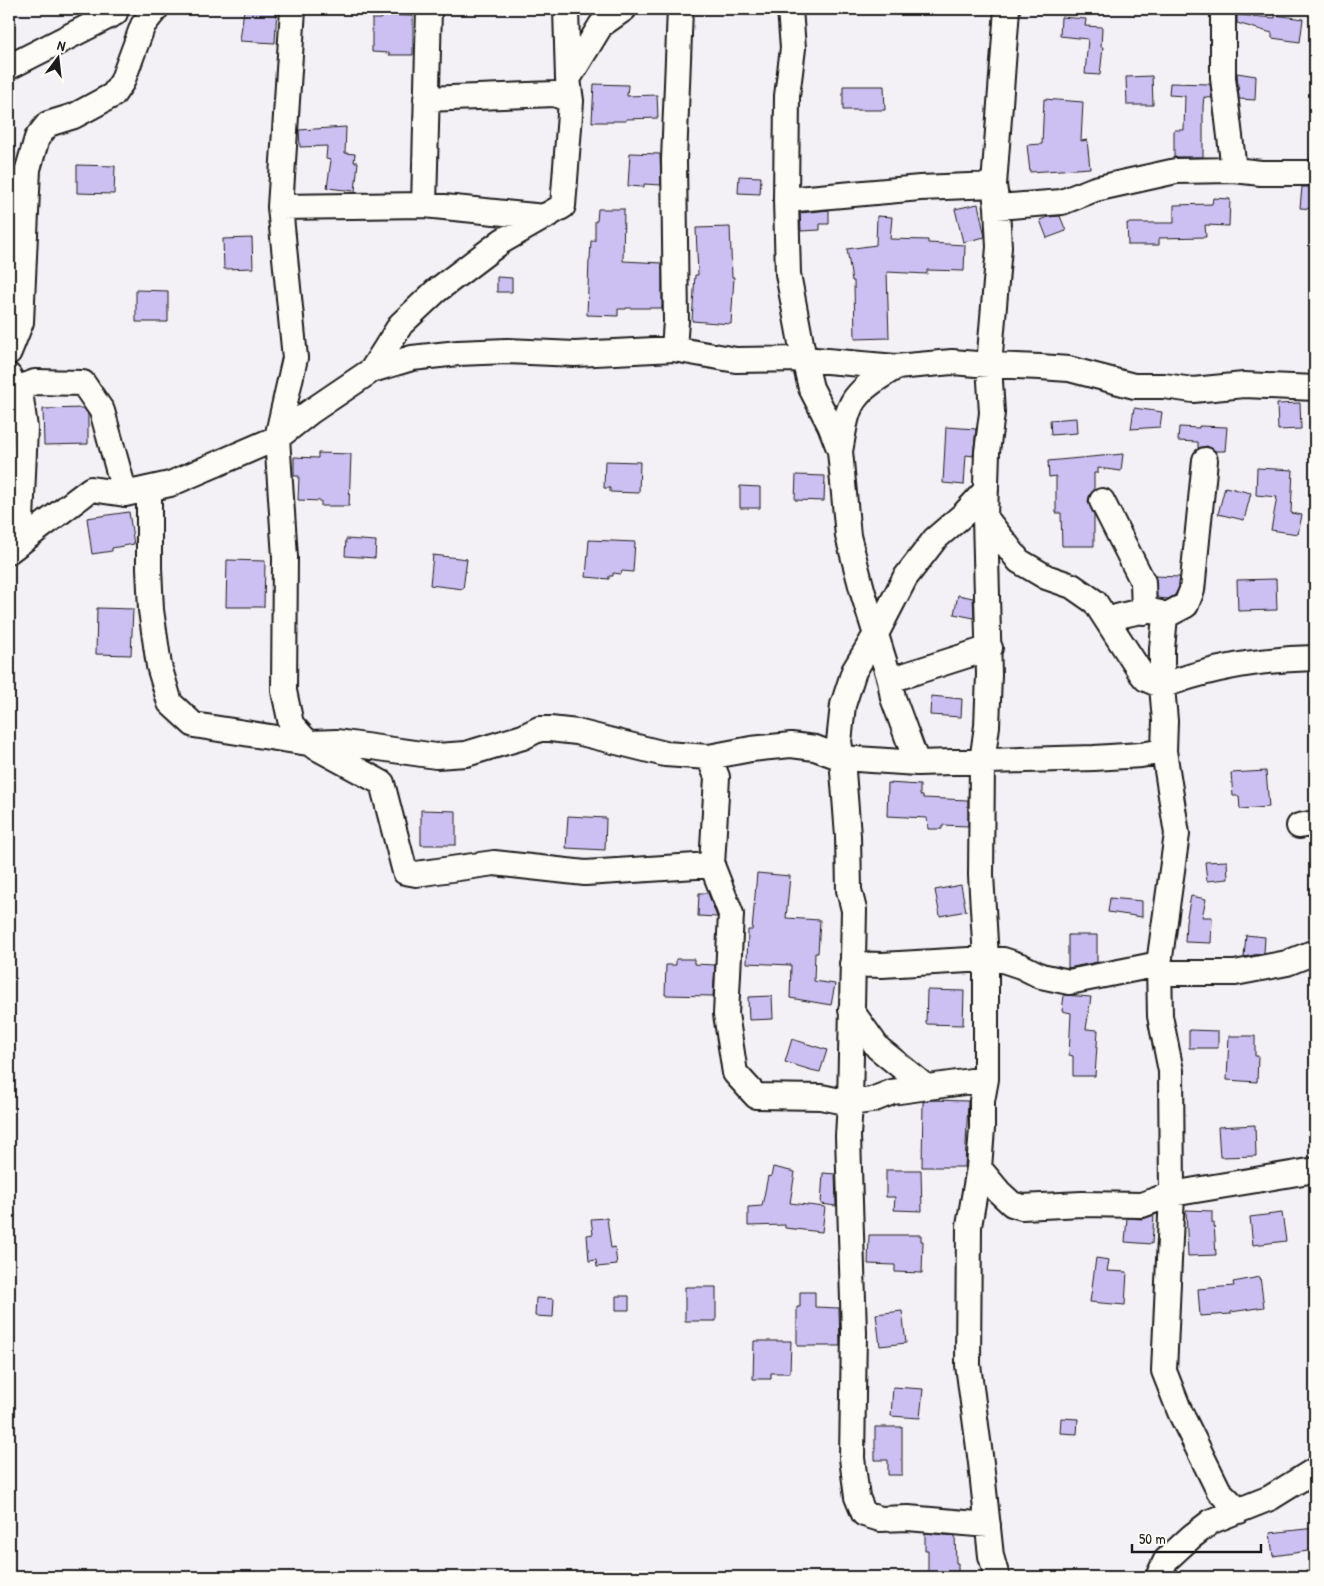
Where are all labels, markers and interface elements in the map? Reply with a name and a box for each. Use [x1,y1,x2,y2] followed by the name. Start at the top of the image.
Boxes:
[32,32,82,82] north arrow
[55,35,68,55] text: N
[1132,1521,1260,1553] scale bar
[1139,1528,1166,1549] text: 50 m

